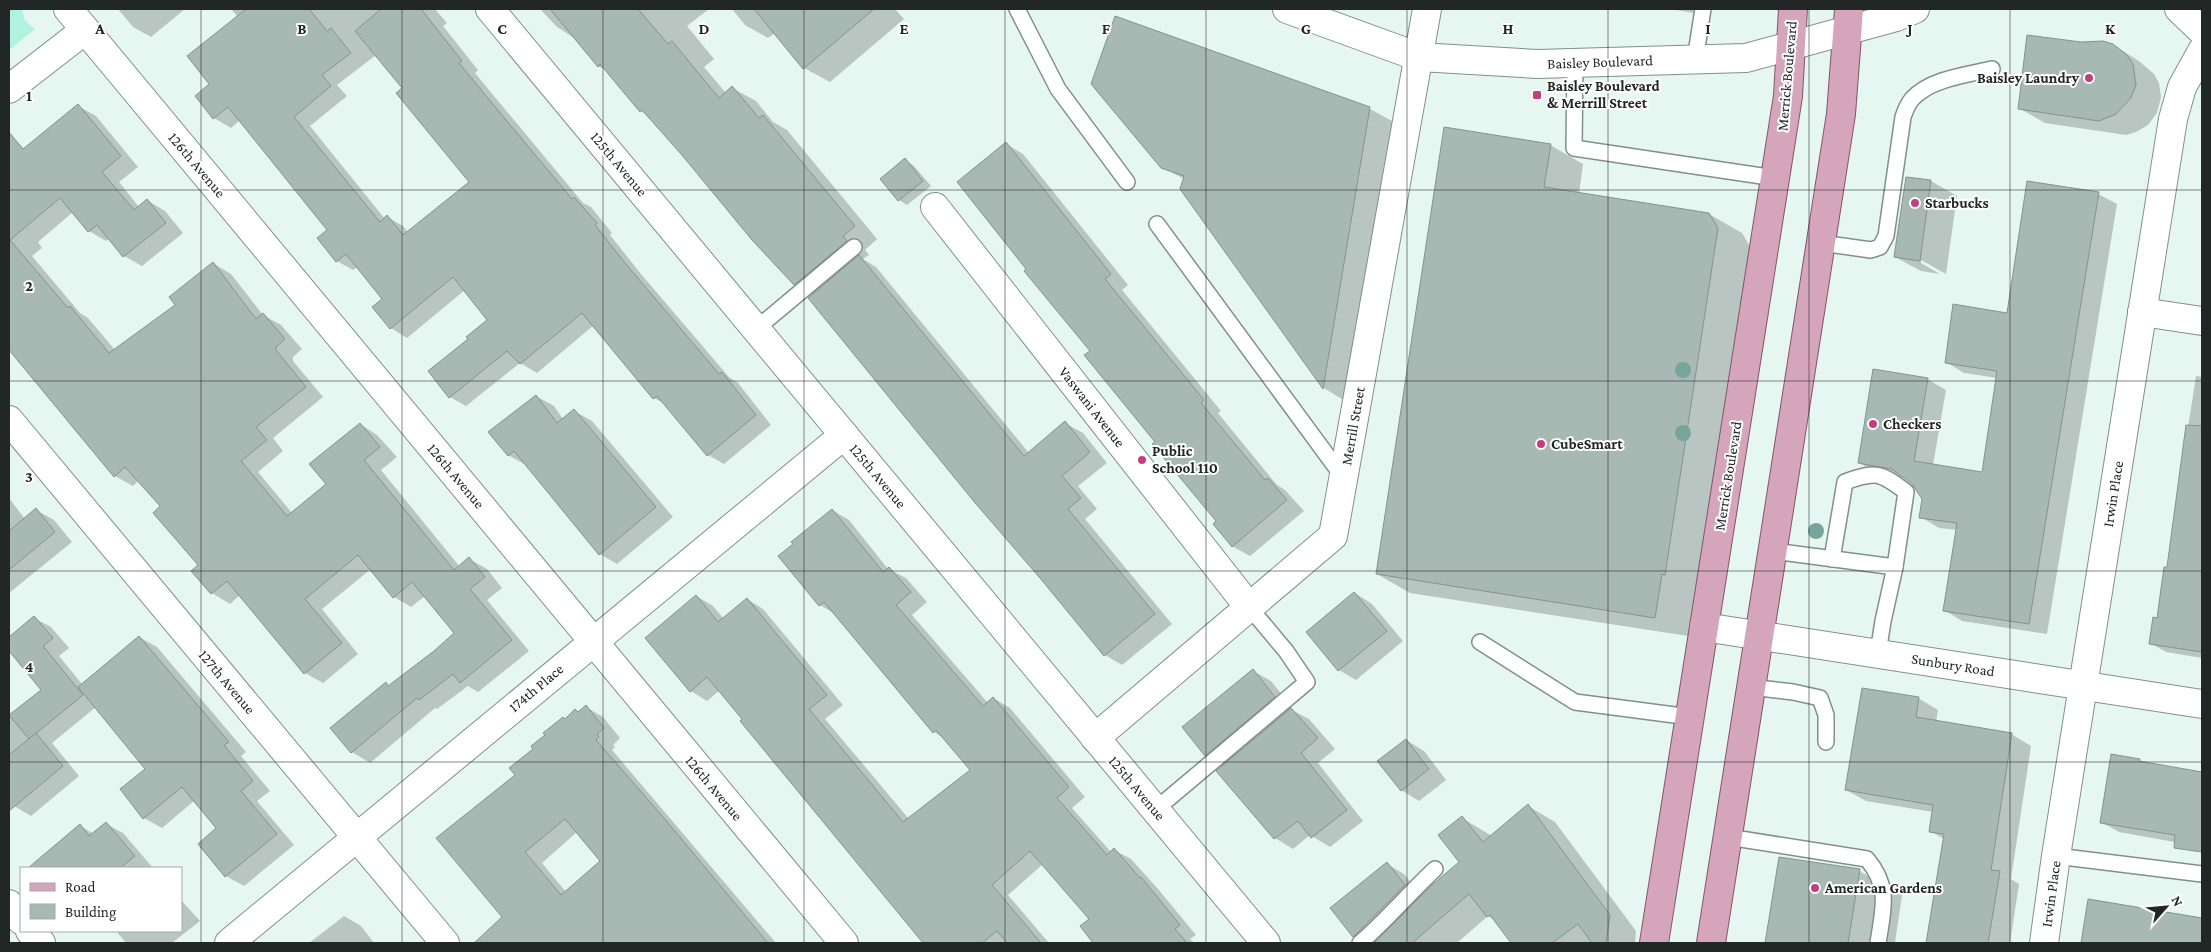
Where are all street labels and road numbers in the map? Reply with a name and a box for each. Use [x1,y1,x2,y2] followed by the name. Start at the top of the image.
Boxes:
[1774,20,1800,132] street label: Merrick Boulevard
[1547,52,1653,73] street label: Baisley Boulevard
[165,129,229,201] street label: 126th Avenue
[587,129,651,200] street label: 125th Avenue
[1056,364,1129,451] street label: Vaswani Avenue
[1338,384,1368,467] street label: Merrill Street
[1711,420,1745,532] street label: Merrick Boulevard
[424,440,488,512] street label: 126th Avenue
[846,441,910,512] street label: 125th Avenue
[2100,459,2126,528] street label: Irwin Place
[196,647,259,718] street label: 127th Avenue
[1910,651,1996,680] street label: Sunbury Road
[506,660,567,715] street label: 174th Place
[682,752,746,824] street label: 126th Avenue
[1105,753,1169,824] street label: 125th Avenue
[2038,859,2064,928] street label: Irwin Place

